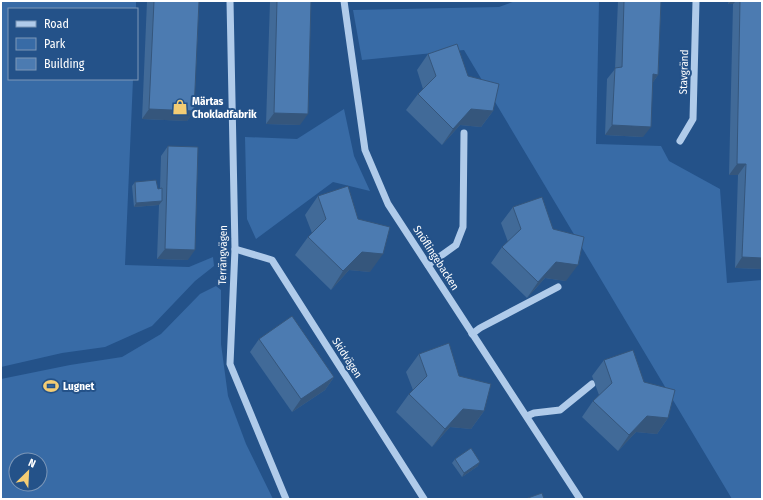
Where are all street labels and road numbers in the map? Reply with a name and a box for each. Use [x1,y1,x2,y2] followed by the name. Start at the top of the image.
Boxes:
[677,49,691,95] street label: Stavgränd
[410,223,462,293] street label: Snöflingebacken
[216,225,230,285] street label: Terrängvägen
[329,335,365,381] street label: Skidvägen

